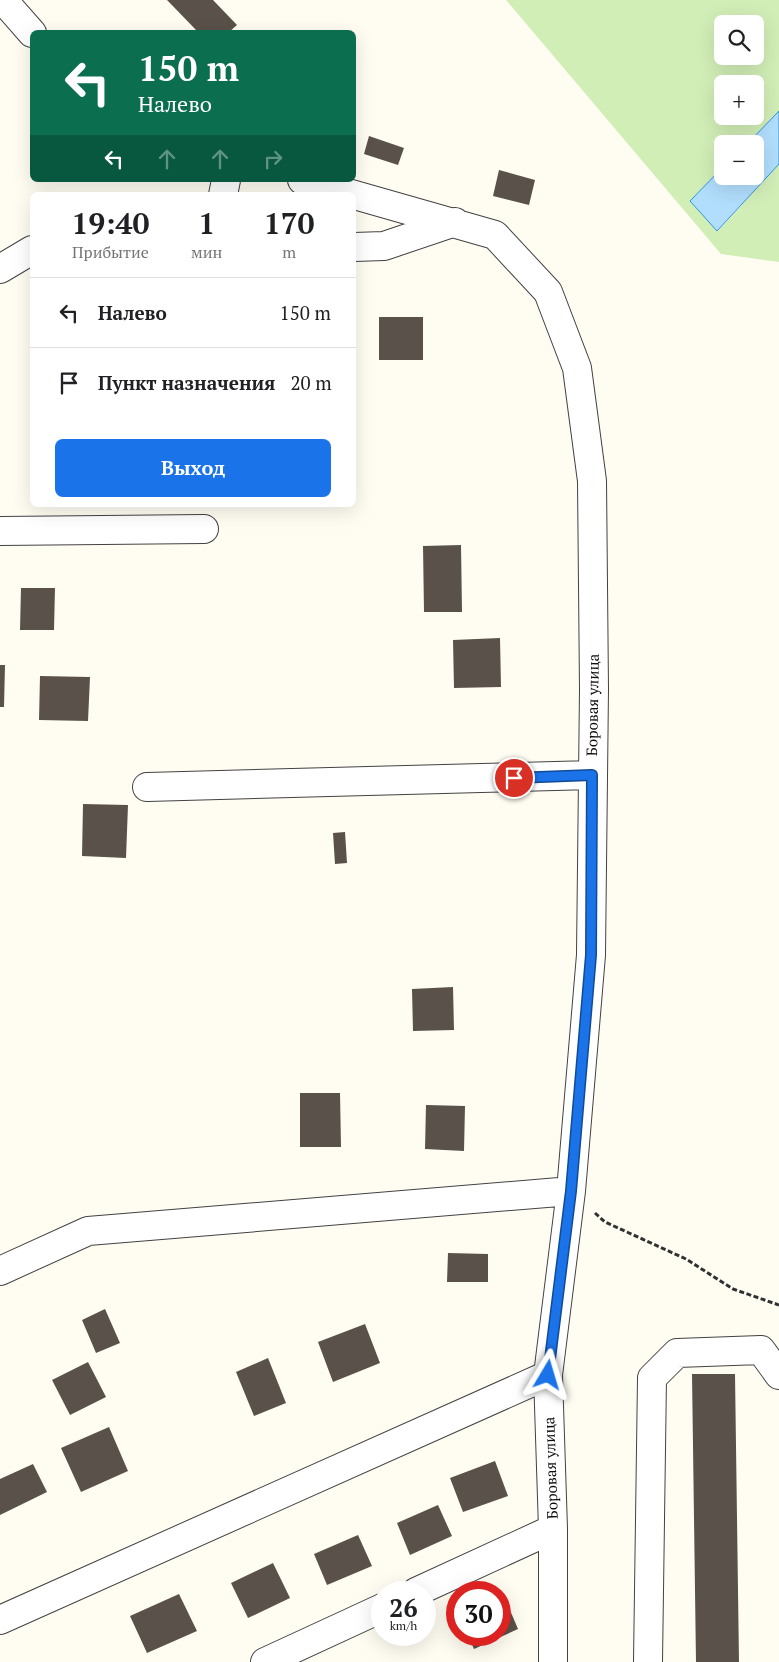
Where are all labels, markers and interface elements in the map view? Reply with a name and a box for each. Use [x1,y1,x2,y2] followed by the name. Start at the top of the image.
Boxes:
[714,15,764,185] map controls
[714,15,764,65] button: search
[138,45,239,91] text: 150 m
[55,50,120,115] icon: left
[714,75,764,125] button: +
[138,89,212,118] text: Налево
[714,135,764,185] button: −
[100,145,128,173] icon: left
[153,145,181,173] icon: ahead
[206,145,234,173] icon: ahead
[259,145,287,173] icon: right
[71,203,150,243] text: 19:40
[198,203,215,243] text: 1
[264,203,315,243] text: 170
[72,241,149,263] text: Прибытие
[191,241,222,263] text: мин
[282,241,296,263] text: m
[55,299,83,327] icon: left
[98,300,167,325] text: Налево
[280,300,331,325] text: 150 m
[55,369,83,397] icon: arrive
[98,370,275,395] text: Пункт назначения
[290,370,332,395] text: 20 m
[55,439,331,497] button: Выход
[581,653,603,756] street label: Боровая улица
[493,757,535,799] pin
[500,764,528,792] icon: arrive
[521,1348,573,1400] position arrow
[538,1416,562,1520] street label: Боровая улица
[446,1581,511,1646] speed limit sign: 30
[389,1591,418,1624] text: 26
[390,1618,417,1633] text: km/h

